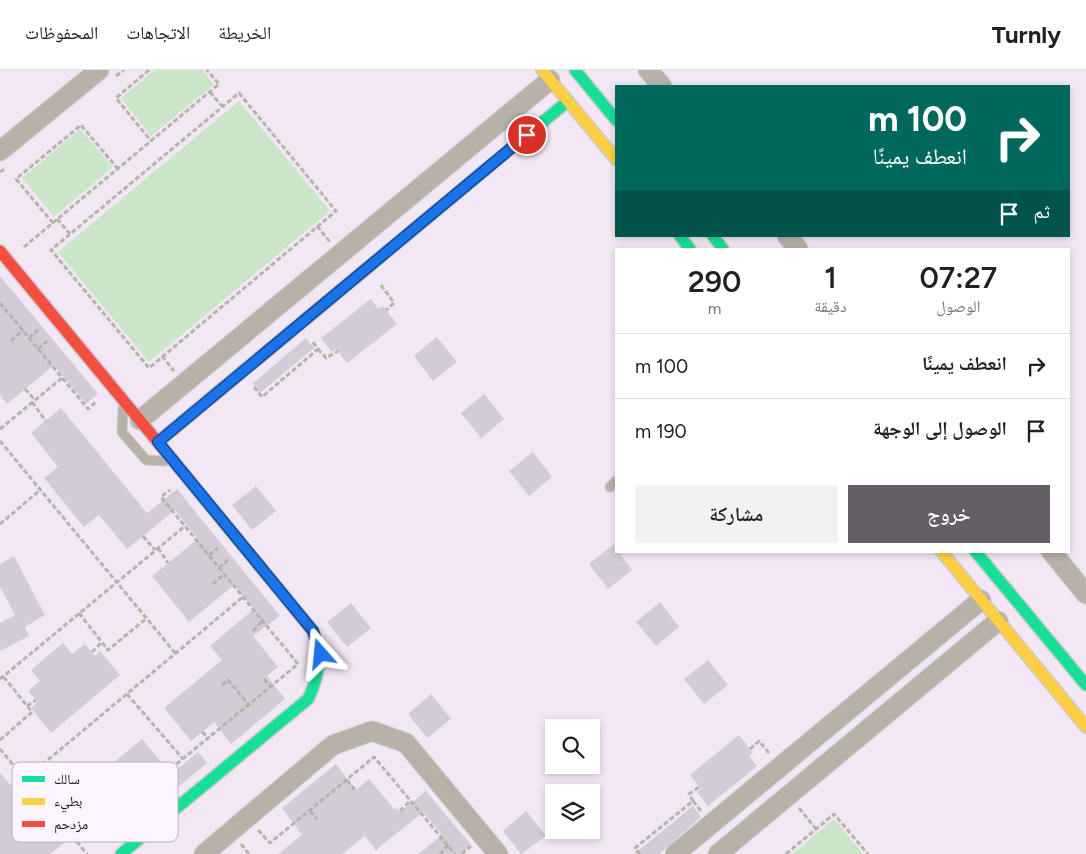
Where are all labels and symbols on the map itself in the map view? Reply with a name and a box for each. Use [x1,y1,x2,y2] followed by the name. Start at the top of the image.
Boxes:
[506,114,548,156] pin
[294,627,346,679] position arrow
[12,762,178,842] legend
[54,771,80,788] text: سالك
[54,793,83,813] text: بطيء
[54,816,88,834] text: مزدحم

